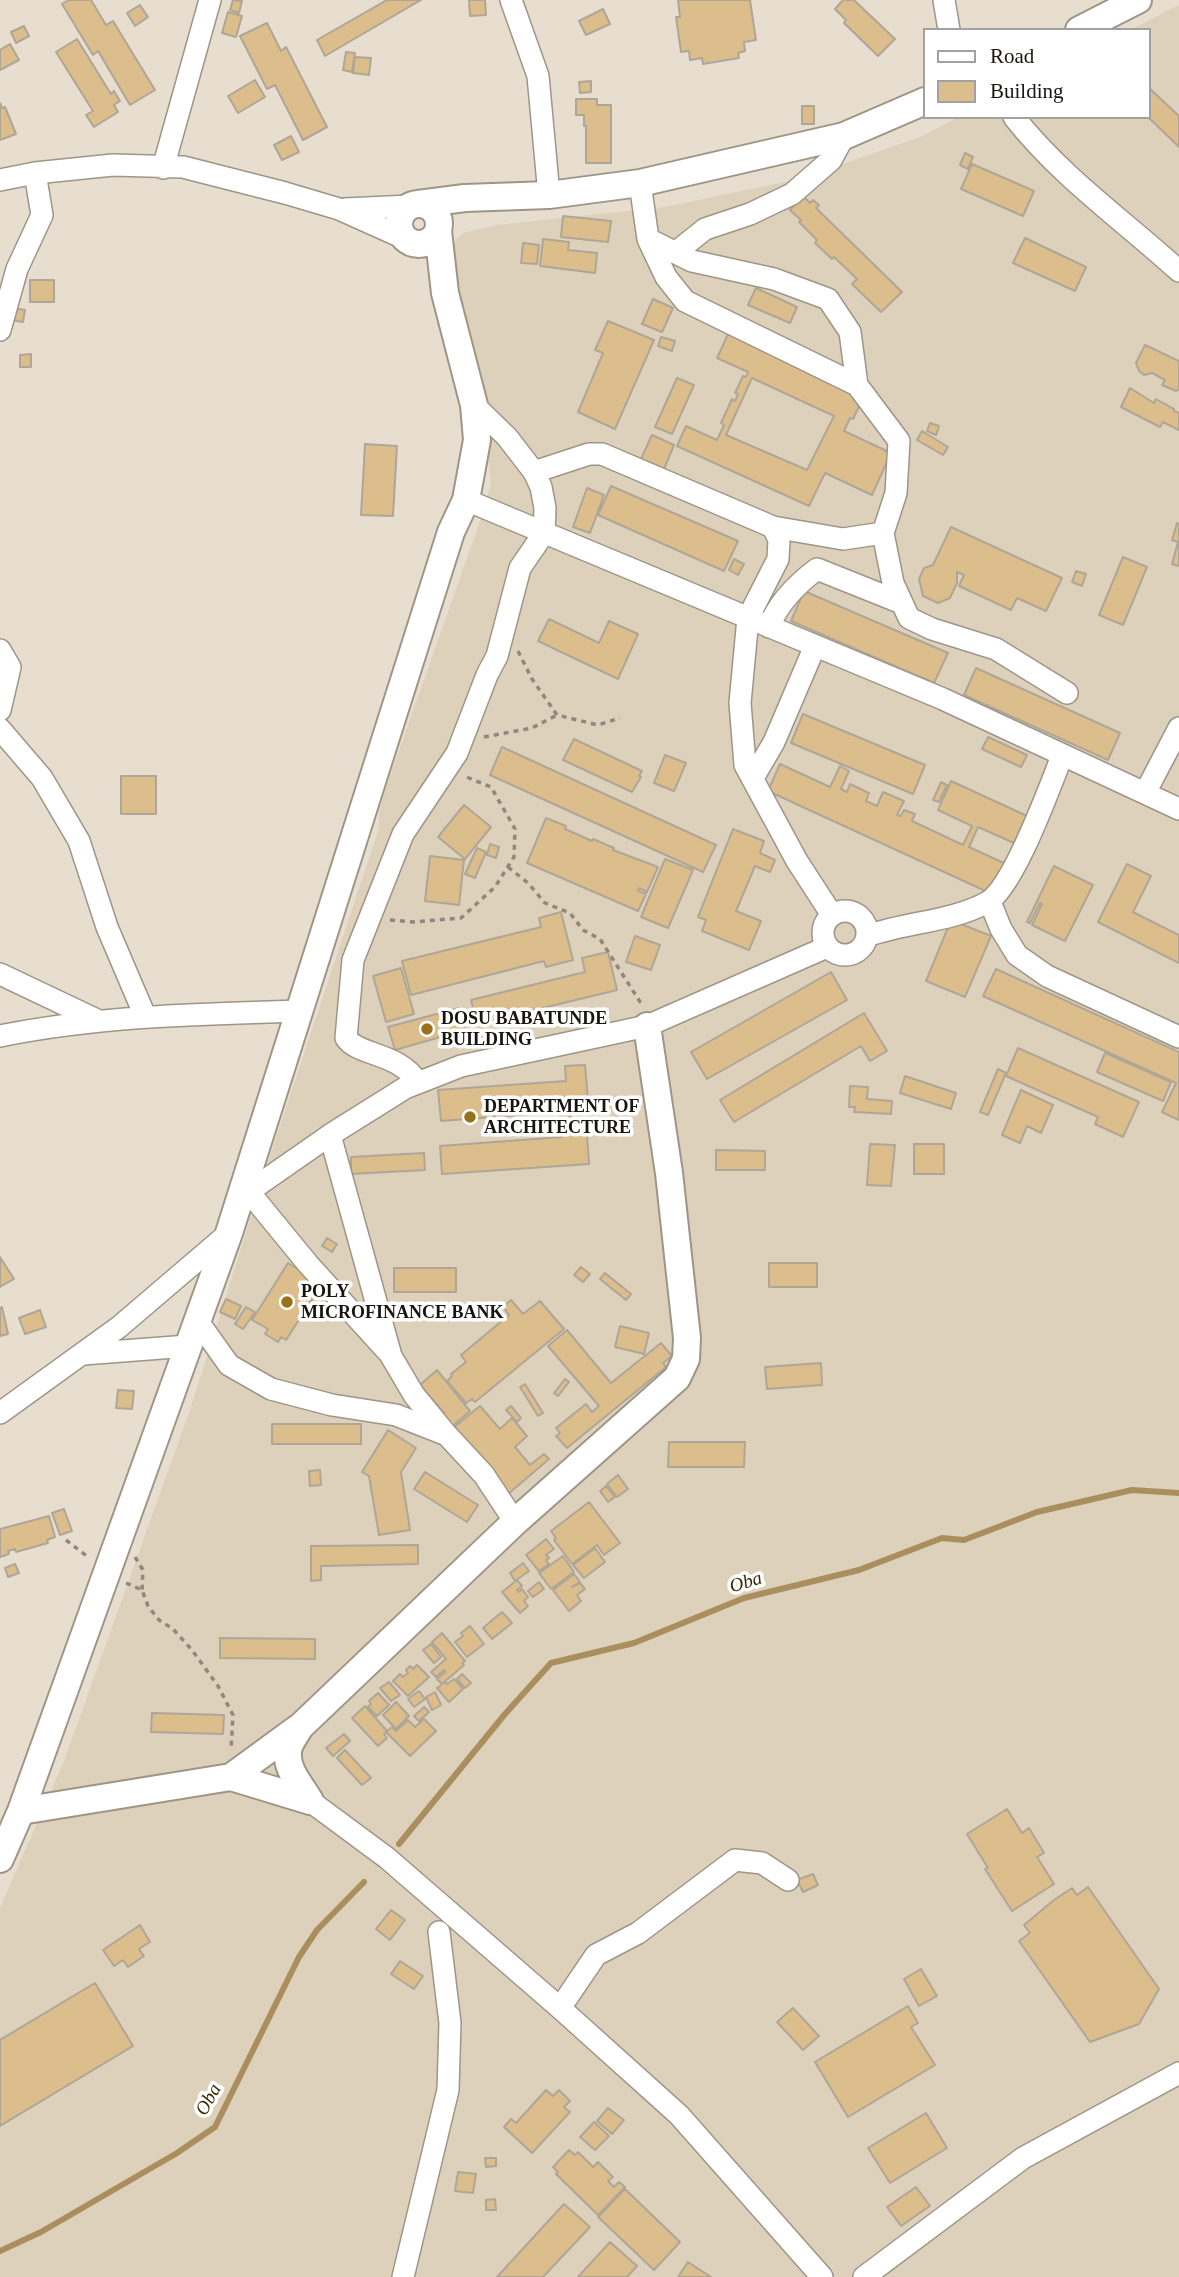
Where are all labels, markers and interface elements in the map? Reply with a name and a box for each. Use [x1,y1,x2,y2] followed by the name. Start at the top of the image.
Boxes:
[923,28,1151,119] legend
[990,44,1034,68] text: Road
[990,79,1064,103] text: Building
[441,1008,607,1050] place label: DOSU BABATUNDE BUILDING
[419,1021,435,1037] marker: DOSU BABATUNDE BUILDING
[484,1096,640,1138] place label: DEPARTMENT OF ARCHITECTURE
[462,1109,478,1125] marker: DEPARTMENT OF ARCHITECTURE
[301,1281,504,1324] place label: POLY MICROFINANCE BANK
[279,1294,295,1310] marker: POLY MICROFINANCE BANK
[727,1567,765,1599] water label: Oba
[191,2080,227,2120] water label: Oba

